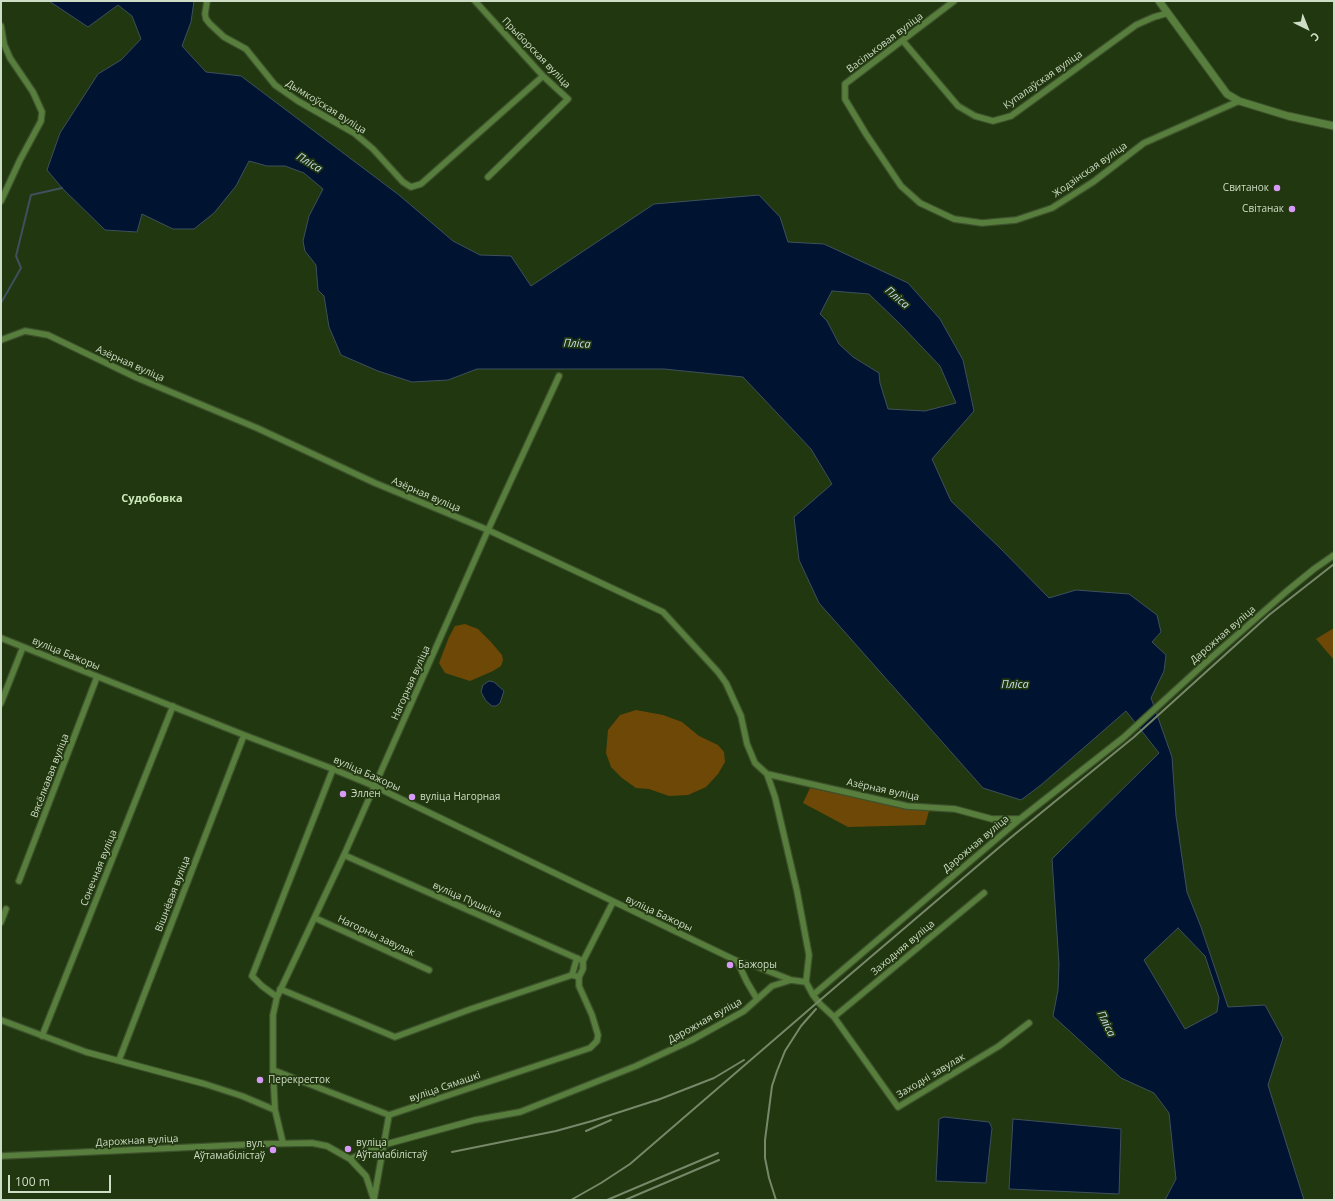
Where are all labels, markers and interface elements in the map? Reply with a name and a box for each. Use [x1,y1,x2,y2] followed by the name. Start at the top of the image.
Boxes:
[1287,8,1327,48] north arrow
[844,10,926,76] street label: Васільковая вуліца
[499,15,573,91] street label: Прыборская вуліца
[1308,29,1323,45] text: С
[1001,48,1085,112] street label: Купалаўская вуліца
[284,77,368,137] street label: Дымкоўская вуліца
[1050,140,1130,200] street label: Жодзінская вуліца
[294,150,324,176] water label: Пліса
[1223,182,1269,194] place label: Свитанок
[1272,183,1282,193] marker: Свитанок
[1242,203,1284,215] place label: Світанак
[1287,204,1297,214] marker: Світанак
[882,284,912,312] water label: Пліса
[563,337,591,351] water label: Пліса
[94,344,166,384] street label: Азёрная вуліца
[390,475,462,515] street label: Азёрная вуліца
[121,492,183,506] district label: Судобовка
[1188,603,1258,667] street label: Дарожная вуліца
[30,635,102,673] street label: вуліца Бажоры
[389,644,433,722] street label: Нагорная вуліца
[1001,678,1029,692] water label: Пліса
[28,732,72,820] street label: Вясёлкавая вуліца
[332,754,402,794] street label: вуліца Бажоры
[846,776,920,804] street label: Азёрная вуліца
[351,788,381,800] place label: Эллен
[338,789,348,799] marker: Эллен
[420,791,500,803] place label: вуліца Нагорная
[407,792,417,802] marker: вуліца Нагорная
[940,813,1012,875] street label: Дарожная вуліца
[78,828,120,908] street label: Сонечная вуліца
[153,854,193,934] street label: Вішнёвая вуліца
[431,879,503,921] street label: вуліца Пушкіна
[624,893,694,935] street label: вуліца Бажоры
[336,913,416,959] street label: Нагорны завулак
[869,918,937,978] street label: Заходняя вуліца
[738,959,777,971] place label: Бажоры
[725,960,735,970] marker: Бажоры
[666,996,744,1046] street label: Дарожная вуліца
[1094,1009,1118,1039] water label: Пліса
[895,1051,967,1101] street label: Заходні завулак
[408,1069,482,1105] street label: вуліца Сямашкі
[268,1074,330,1086] place label: Перекресток
[255,1075,265,1085] marker: Перекресток
[95,1133,179,1149] street label: Дарожная вуліца
[356,1137,427,1160] place label: вуліца Аўтамабілістаў
[194,1138,265,1162] place label: вул. Аўтамабілістаў
[343,1144,353,1154] marker: вуліца Аўтамабілістаў
[268,1145,278,1155] marker: вул. Аўтамабілістаў
[10,1167,113,1193] scale bar
[15,1173,50,1190] text: 100 m

